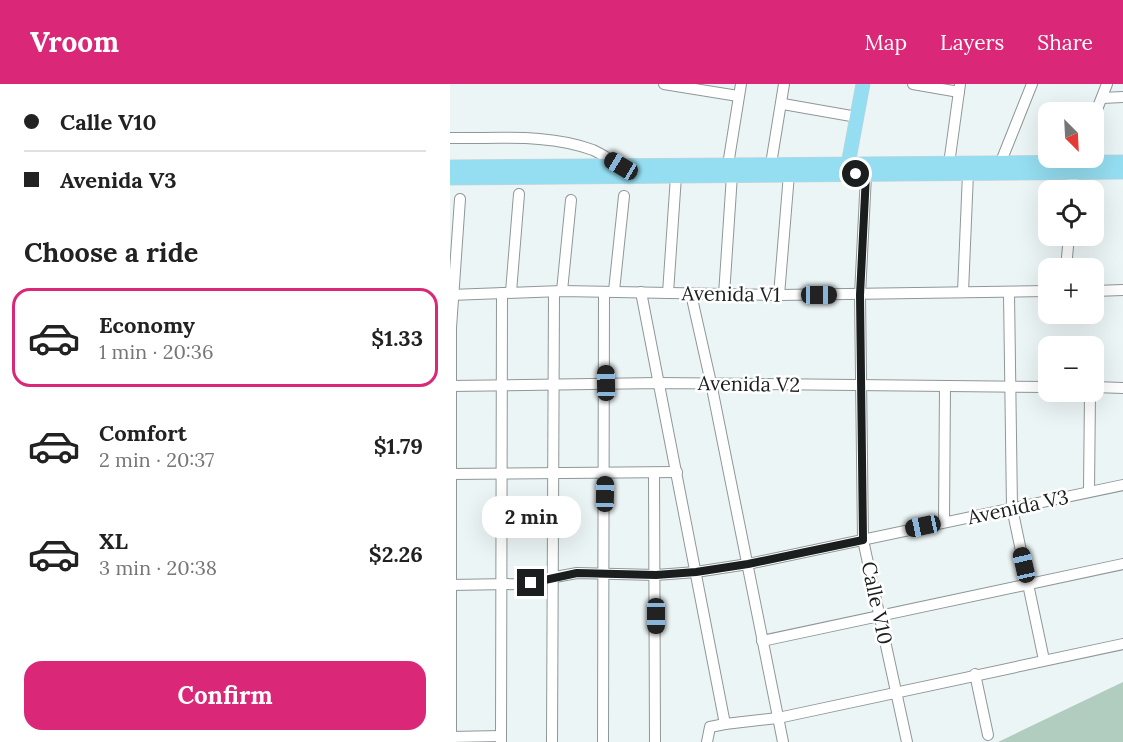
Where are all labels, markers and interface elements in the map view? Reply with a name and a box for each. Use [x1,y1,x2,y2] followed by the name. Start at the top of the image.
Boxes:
[30,24,119,60] text: Vroom
[864,29,907,56] text: Map
[940,29,1004,56] text: Layers
[1037,29,1093,56] text: Share
[1038,102,1104,168] north arrow
[1038,102,1104,402] map controls
[60,108,157,136] text: Calle V10
[601,149,641,183] car
[842,160,869,187] route start
[60,166,177,194] text: Avenida V3
[1038,180,1104,246] button: locate
[24,235,198,269] text: Choose a ride
[1038,258,1104,324] button: +
[680,280,781,307] street label: Avenida V1
[801,286,837,304] car
[27,311,81,365] icon: car
[99,311,195,339] text: Economy
[371,324,423,352] text: $1.33
[1038,336,1104,402] button: −
[99,339,214,364] text: 1 min · 20:36
[597,365,615,401] car
[697,370,800,397] street label: Avenida V2
[27,419,81,473] icon: car
[99,419,187,447] text: Comfort
[374,432,423,460] text: $1.79
[99,447,214,472] text: 2 min · 20:37
[596,476,614,512] car
[964,484,1071,530] street label: Avenida V3
[482,496,580,538] callout: 2 min
[505,504,558,529] text: 2 min
[904,513,942,539] car
[27,527,81,581] icon: car
[99,527,128,555] text: XL
[369,540,423,568] text: $2.26
[1011,545,1037,585] car
[99,555,217,580] text: 3 min · 20:38
[857,559,898,647] street label: Calle V10
[517,569,544,596] route end
[647,598,665,634] car
[24,661,426,730] button: Confirm

